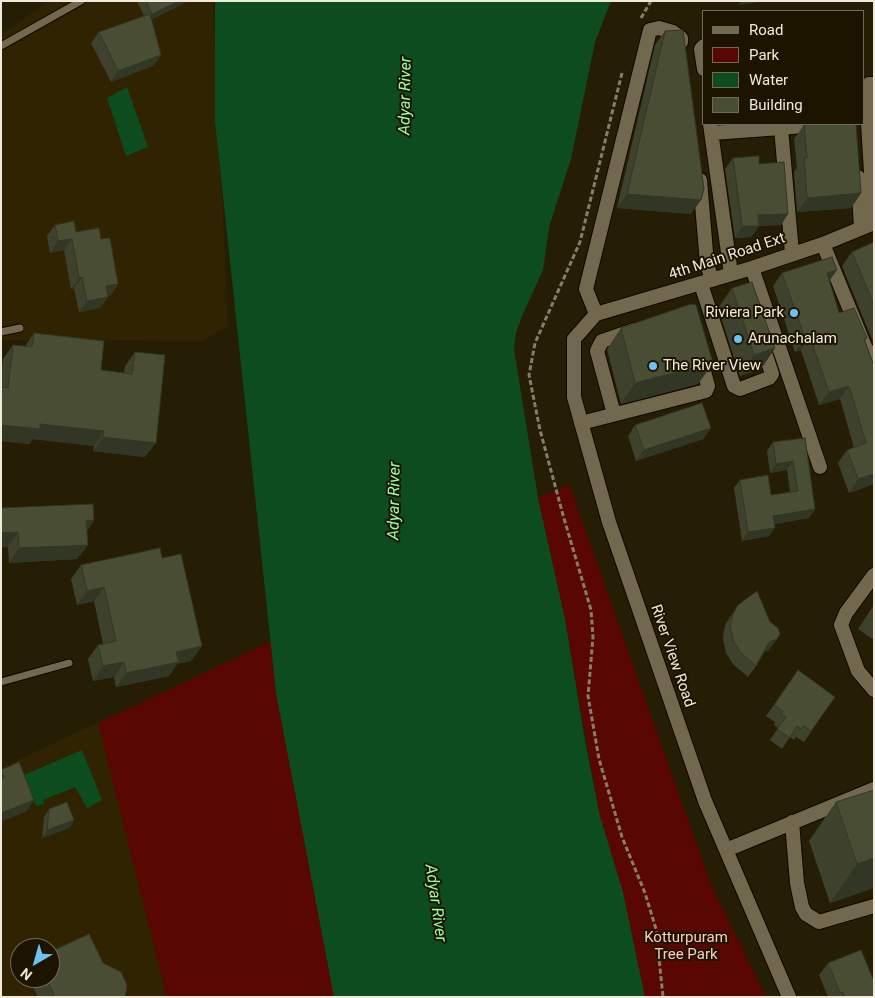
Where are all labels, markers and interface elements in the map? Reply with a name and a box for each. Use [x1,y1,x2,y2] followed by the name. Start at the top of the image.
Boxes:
[702,10,865,125] legend
[749,21,783,39] text: Road
[749,46,779,64] text: Park
[396,57,416,135] water label: Adyar River
[749,71,788,89] text: Water
[749,96,803,114] text: Building
[667,230,787,284] street label: 4th Main Road Ext
[705,304,784,322] place label: Riviera Park
[788,307,800,319] marker: Riviera Park
[748,330,837,348] place label: Arunachalam
[732,333,744,345] marker: Arunachalam
[663,357,761,375] place label: The River View
[647,360,659,372] marker: The River View
[385,462,405,540] water label: Adyar River
[646,602,698,710] street label: River View Road
[420,863,450,943] water label: Adyar River
[644,929,728,964] park label: Kotturpuram Tree Park
[10,938,60,988] north arrow
[18,965,35,983] text: N

